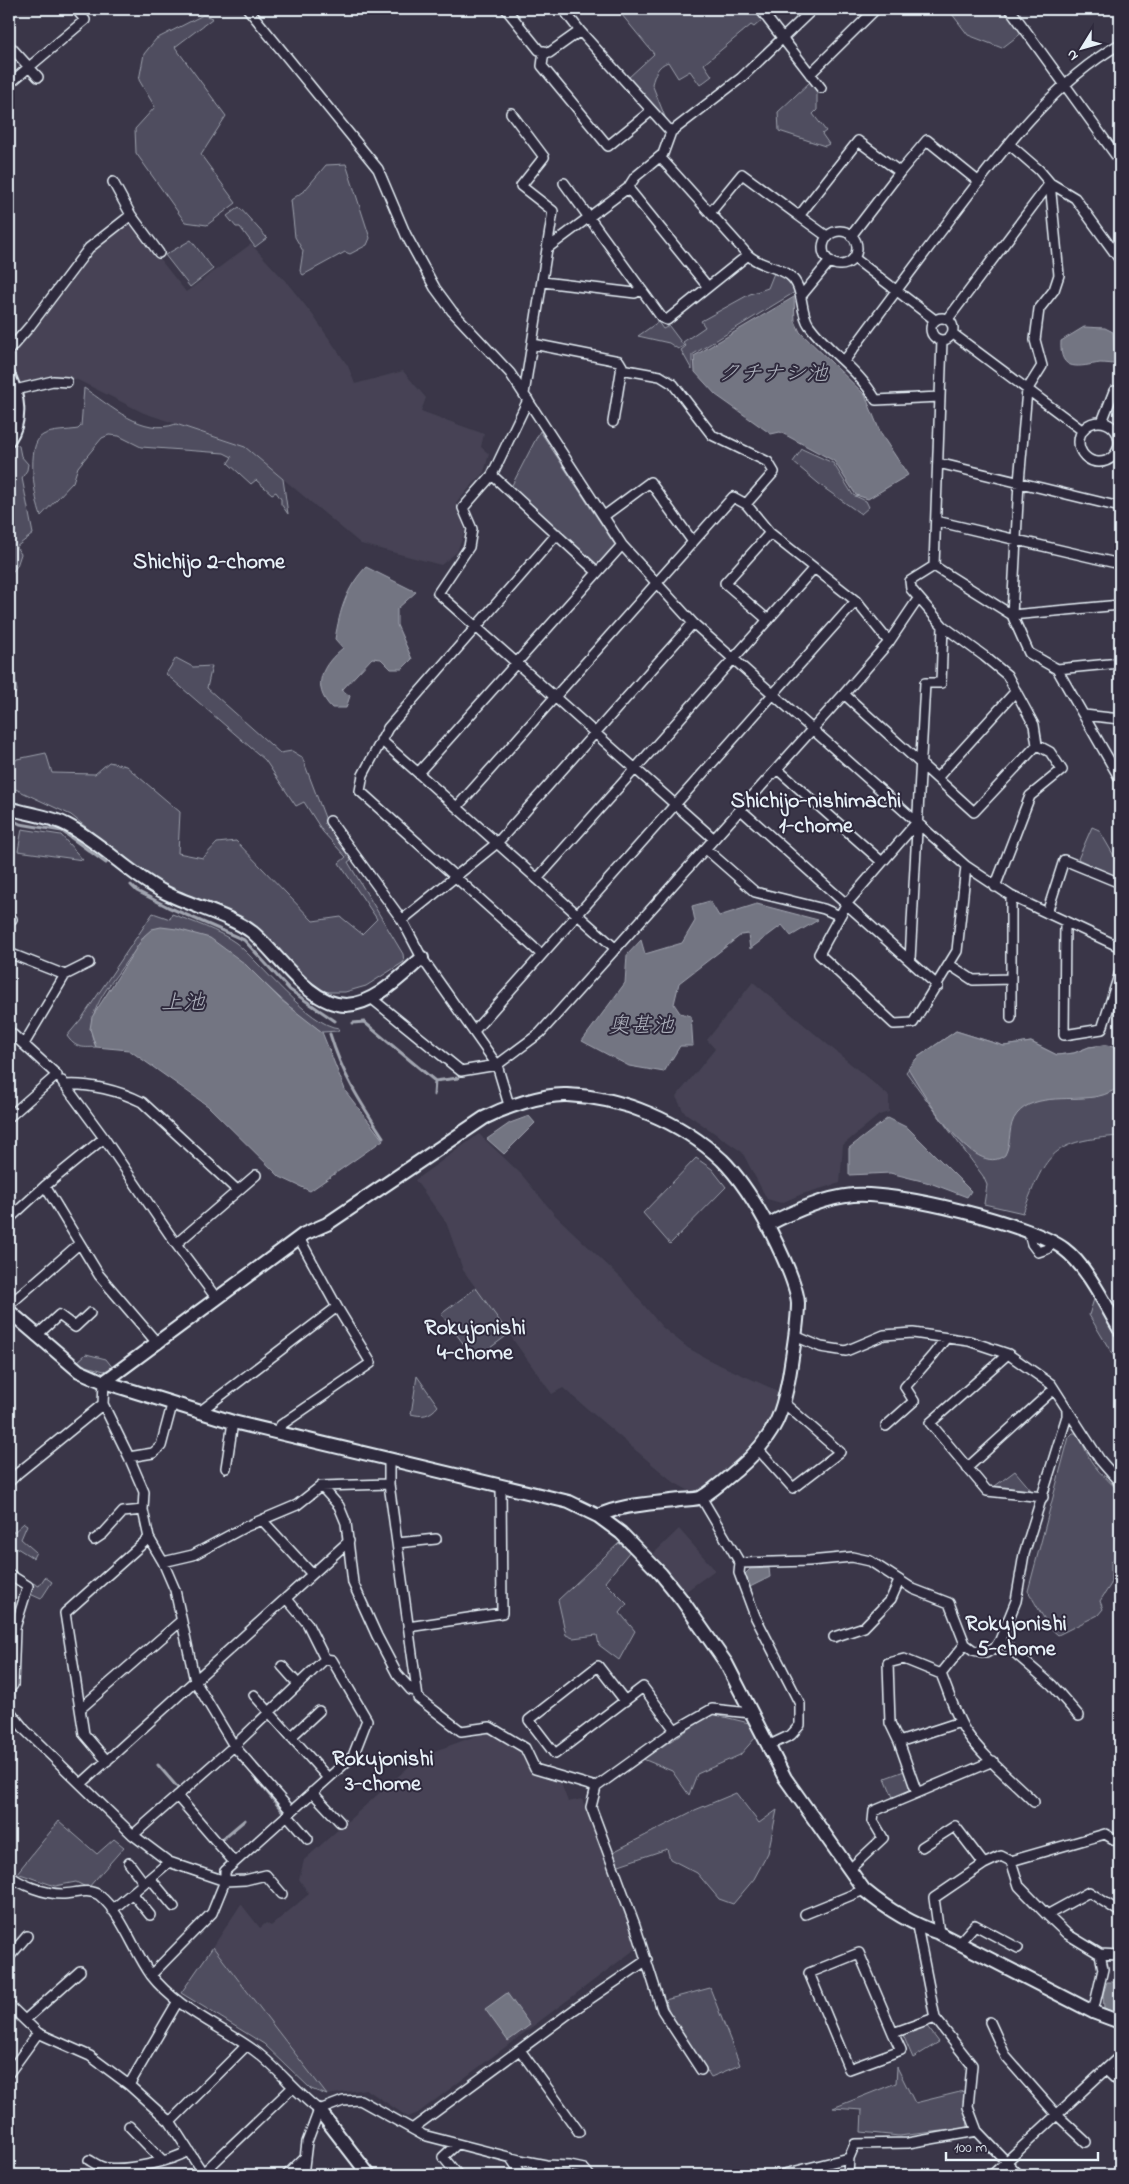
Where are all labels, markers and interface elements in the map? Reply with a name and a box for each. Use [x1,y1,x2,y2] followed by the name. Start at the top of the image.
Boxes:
[1056,22,1106,72] north arrow
[1062,45,1084,65] text: N
[718,359,829,391] water label: クチナシ池
[133,547,286,579] district label: Shichijo 2-chome
[731,786,901,843] district label: Shichijo-nishimachi 1-chome
[161,988,206,1020] water label: 上池
[608,1011,675,1043] water label: 奥甚池
[424,1313,526,1370] district label: Rokujonishi 4-chome
[965,1609,1067,1666] district label: Rokujonishi 5-chome
[332,1744,434,1801] district label: Rokujonishi 3-chome
[946,2129,1099,2161] scale bar
[954,2137,987,2159] text: 100 m

